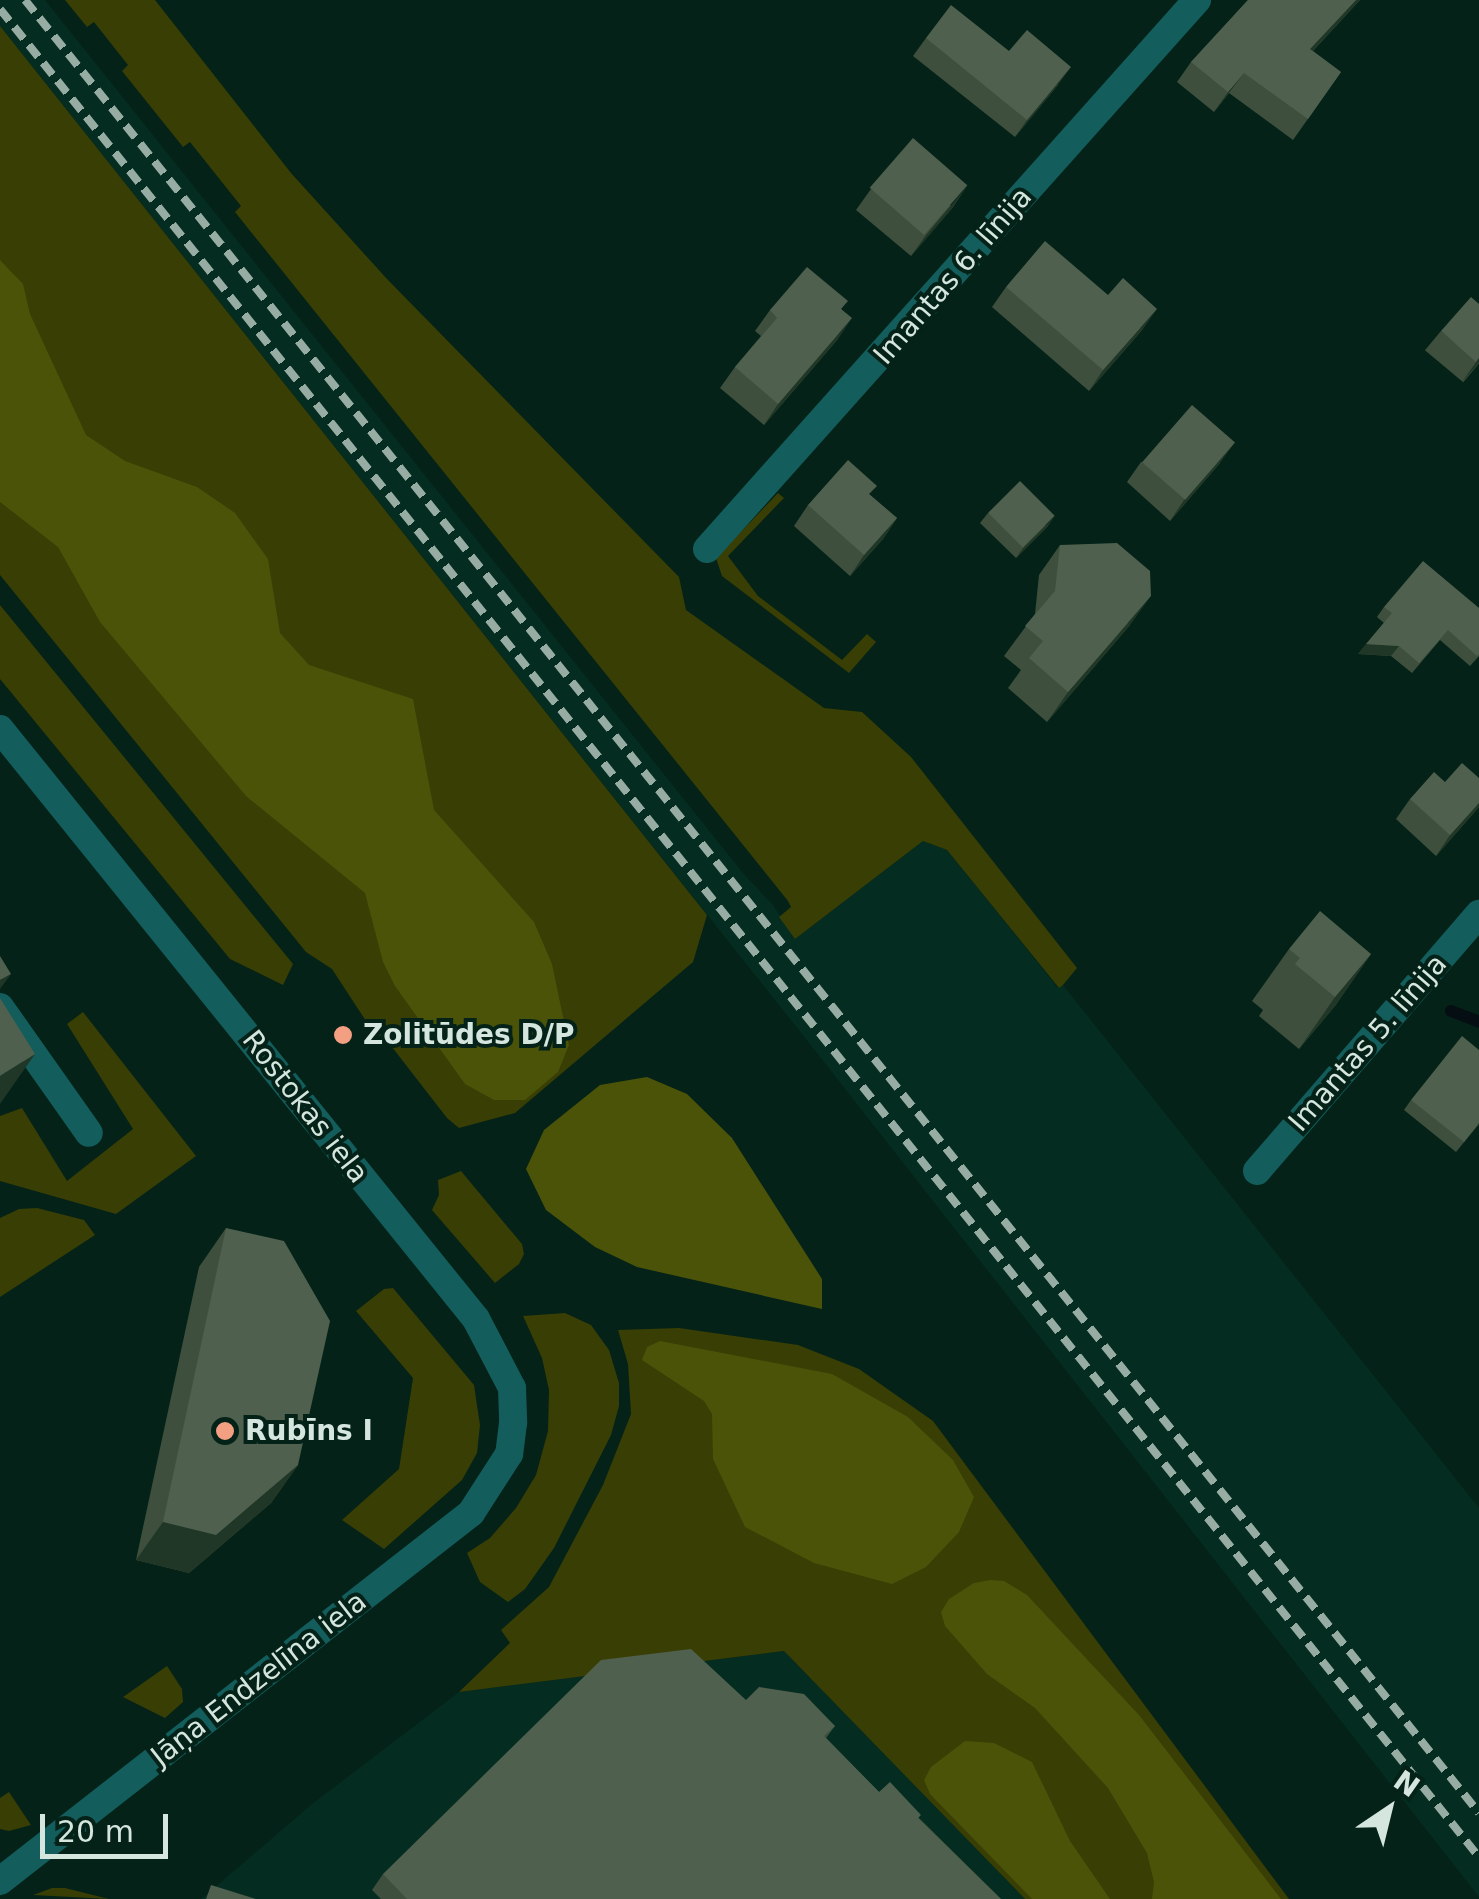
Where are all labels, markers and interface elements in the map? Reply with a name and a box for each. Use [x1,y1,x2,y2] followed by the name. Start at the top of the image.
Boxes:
[867,181,1039,371] street label: Imantas 6. līnija
[1282,948,1454,1138] street label: Imantas 5. līnija
[363,1018,574,1052] place label: Zolitūdes D/P
[235,1024,375,1190] street label: Rostokas iela
[332,1024,354,1046] marker: Zolitūdes D/P
[245,1414,373,1448] place label: Rubīns I
[214,1420,236,1442] marker: Rubīns I
[145,1585,373,1773] street label: Jāņa Endzelīna iela
[1339,1759,1439,1859] north arrow
[1387,1764,1426,1804] text: N
[45,1794,172,1856] scale bar
[57,1814,134,1849] text: 20 m

